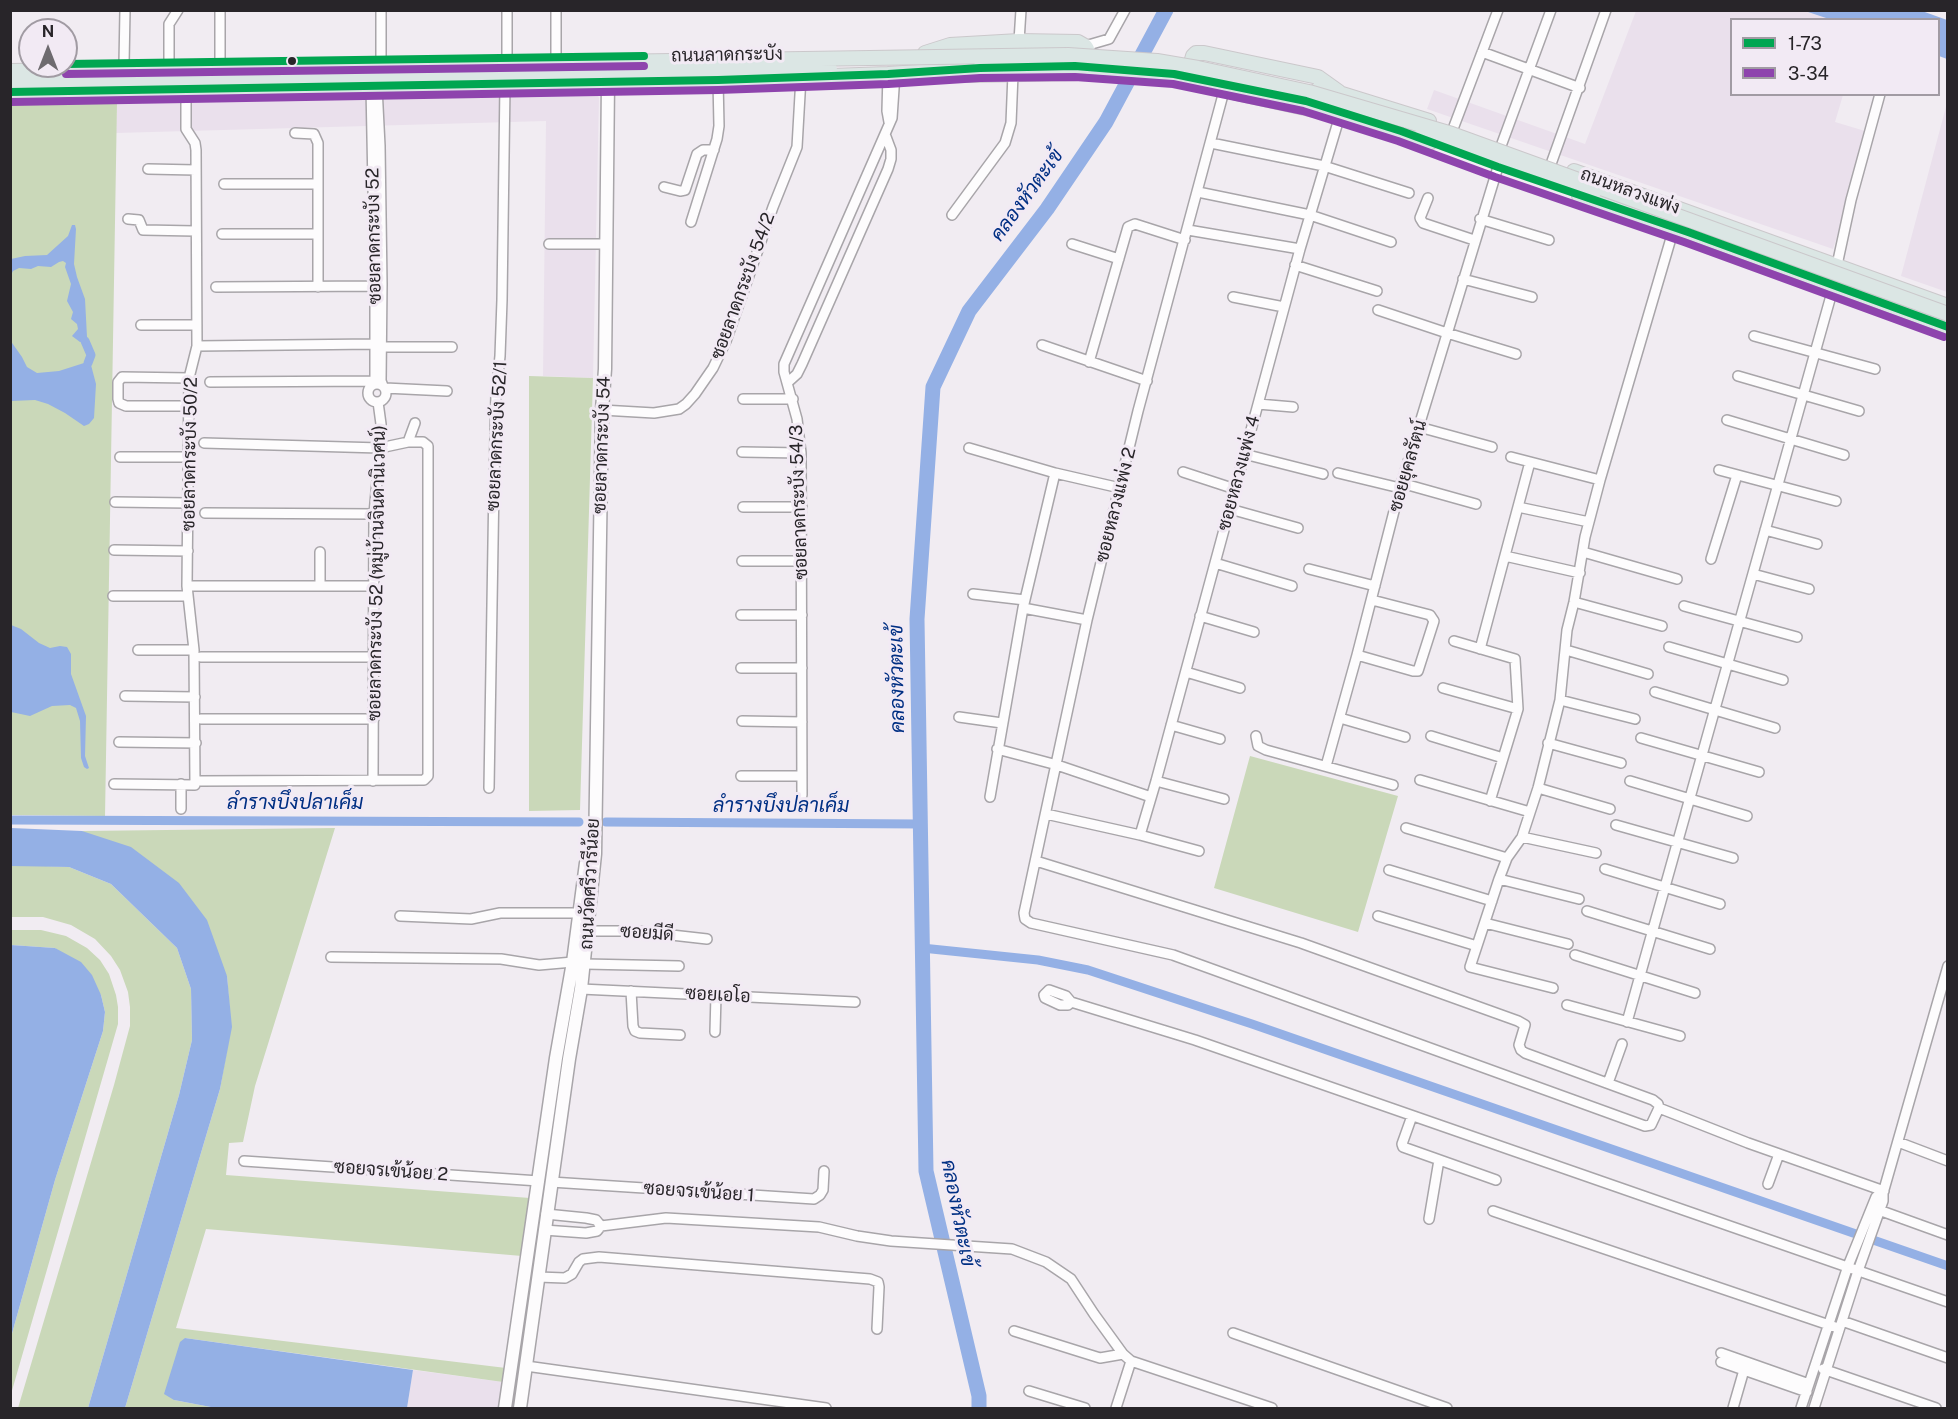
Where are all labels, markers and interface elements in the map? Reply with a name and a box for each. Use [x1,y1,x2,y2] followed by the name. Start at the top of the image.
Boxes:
[18,18,78,78] north arrow
[1730,18,1940,96] legend
[42,22,54,41] text: N
[1788,33,1822,54] text: 1-73
[671,43,783,67] street label: ถนนลาดกระบัง
[286,55,298,67] unlabelled marker
[1788,63,1829,84] text: 3-34
[985,144,1069,246] water label: คลองหัวตะเข้
[1577,163,1683,219] street label: ถนนหลวงแพ่ง
[362,167,386,305] street label: ซอยลาดกระบัง 52
[706,210,780,362] street label: ซอยลาดกระบัง 54/2
[482,360,512,512] street label: ซอยลาดกระบัง 52/1
[589,376,615,514] street label: ซอยลาดกระบัง 54
[178,377,202,531] street label: ซอยลาดกระบัง 50/2
[1213,413,1265,533] street label: ซอยหลวงแพ่ง 4
[1385,418,1431,514] street label: ซอยยุคลรัตน์
[785,424,813,580] street label: ซอยลาดกระบัง 54/3
[364,425,390,721] street label: ซอยลาดกระบัง 52 (หมู่บ้านจินดานิเวศน์)
[1091,445,1141,565] street label: ซอยหลวงแพ่ง 2
[884,625,910,733] water label: คลองหัวตะเข้
[227,791,363,815] water label: ลำรางบึงปลาเค็ม
[713,794,849,818] water label: ลำรางบึงปลาเค็ม
[576,818,604,950] street label: ถนนวัดศรีวารีน้อย
[619,920,675,946] street label: ซอยมีดี
[685,983,751,1007] street label: ซอยเอโอ
[333,1156,449,1186] street label: ซอยจรเข้น้อย 2
[936,1158,980,1268] water label: คลองหัวตะเข้
[643,1177,755,1207] street label: ซอยจรเข้น้อย 1

